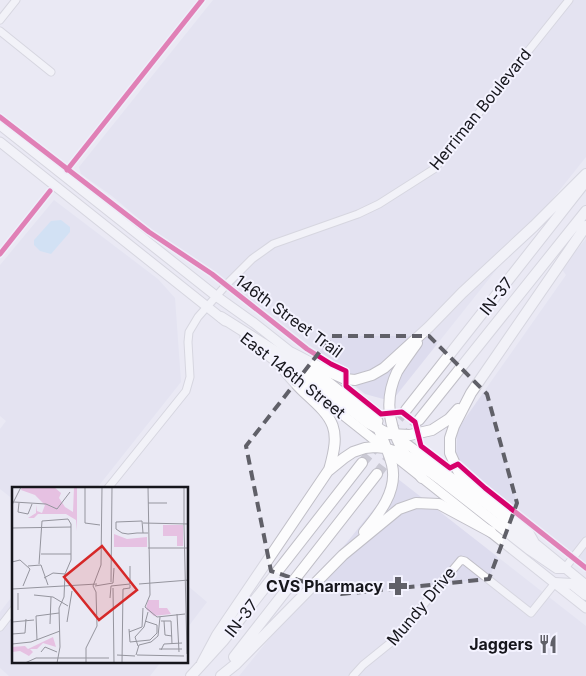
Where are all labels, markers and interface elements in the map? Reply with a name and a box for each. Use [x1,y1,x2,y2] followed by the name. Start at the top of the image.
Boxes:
[425,44,535,174] street label: Herriman Boulevard
[231,270,347,362] street label: 146th Street Trail
[475,273,517,319] street label: IN-37
[236,328,350,422] street label: East 146th Street
[12,487,189,664] inset map
[382,563,460,649] street label: Mundy Drive
[387,575,409,597] pharmacy icon: CVS Pharmacy
[266,576,383,596] place label: CVS Pharmacy
[220,595,262,641] street label: IN-37
[537,633,559,655] restaurant icon: Jaggers
[469,634,533,654] place label: Jaggers

